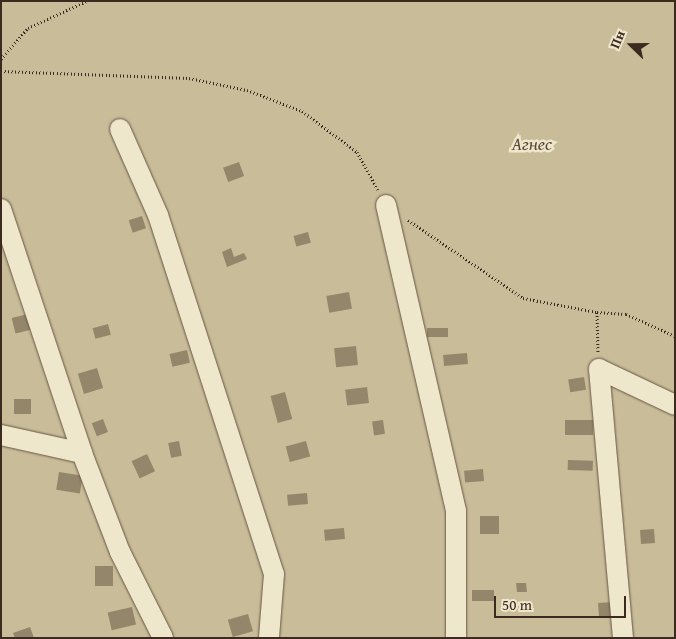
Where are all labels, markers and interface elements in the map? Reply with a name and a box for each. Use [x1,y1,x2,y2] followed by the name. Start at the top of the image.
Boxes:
[606,20,656,70] north arrow
[604,27,630,51] text: Пн
[512,133,552,155] park label: Агнес
[496,586,628,618] scale bar
[502,594,532,615] text: 50 m

